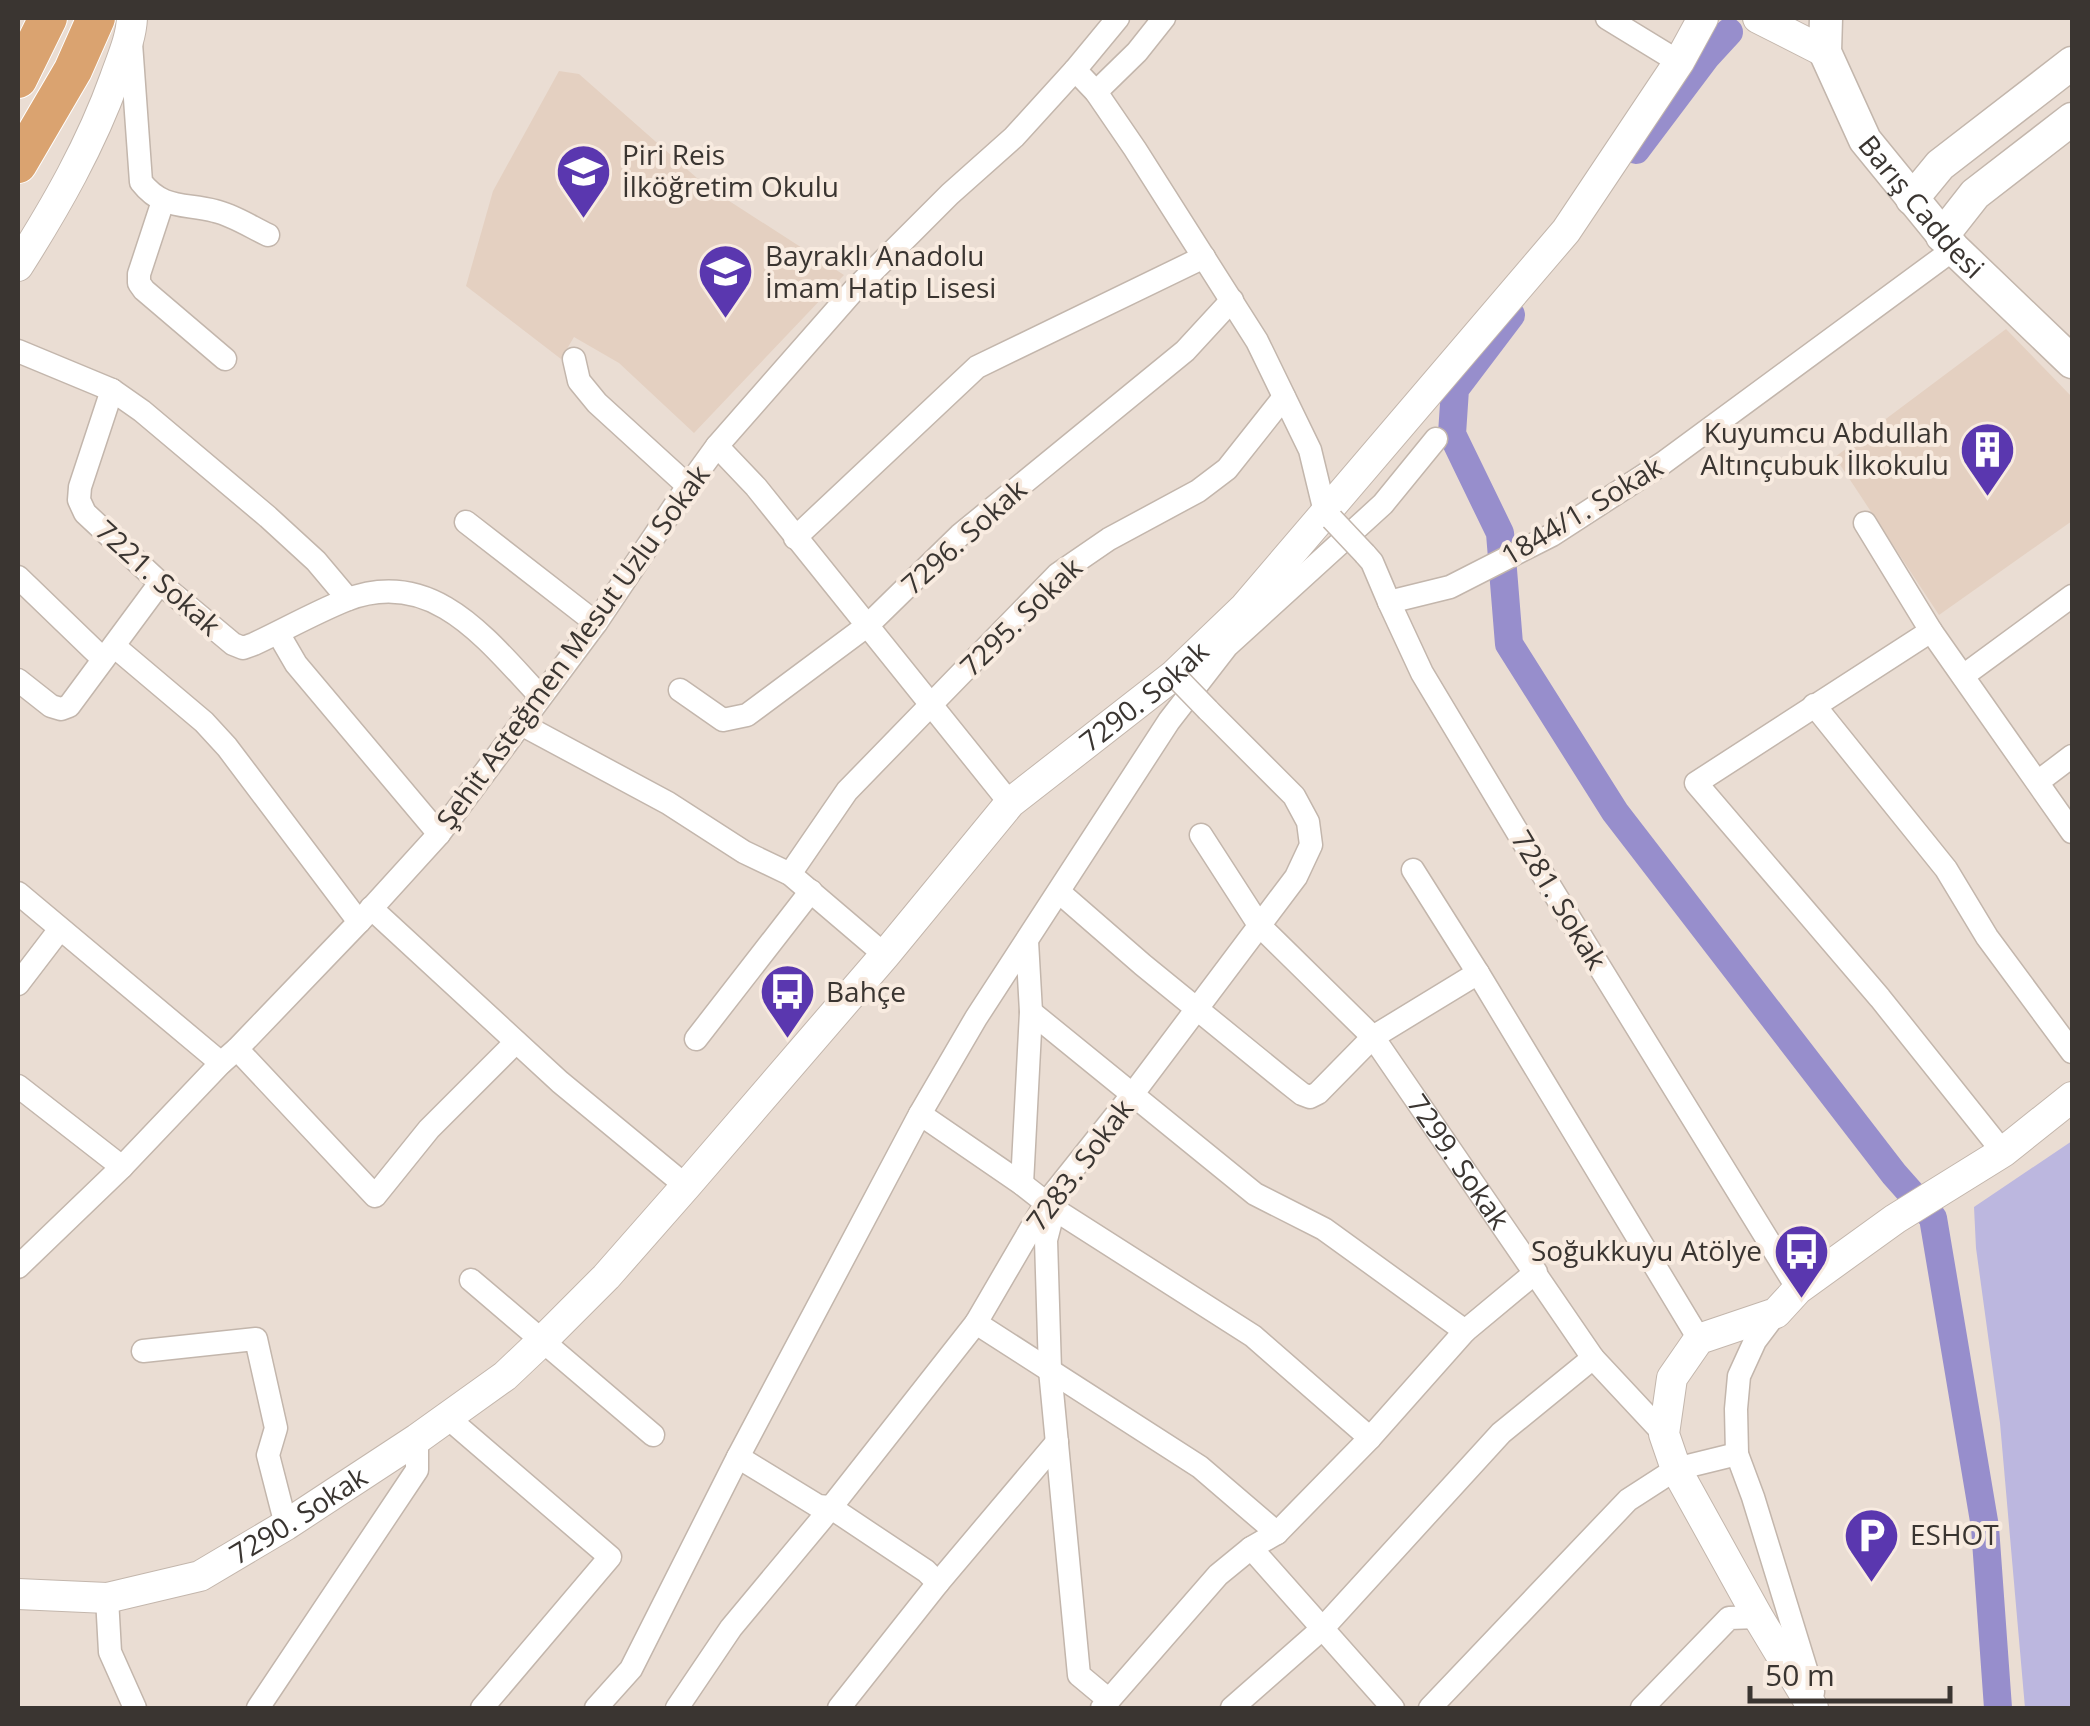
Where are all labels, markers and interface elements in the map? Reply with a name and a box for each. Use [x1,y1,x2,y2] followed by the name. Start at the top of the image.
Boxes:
[1850,127,1993,286] street label: Barış Caddesi
[622,135,839,205] place label: Piri Reis İlköğretim Okulu
[553,141,613,220] school or university icon: Piri Reis İlköğretim Okulu
[765,236,996,306] place label: Bayraklı Anadolu İmam Hatip Lisesi
[696,242,756,321] school or university icon: Bayraklı Anadolu İmam Hatip Lisesi
[1701,413,1949,483] place label: Kuyumcu Abdullah Altınçubuk İlkokulu
[1958,419,2018,498] building icon: Kuyumcu Abdullah Altınçubuk İlkokulu
[1494,447,1670,573] street label: 1844/1. Sokak
[427,456,717,836] street label: Şehit Asteğmen Mesut Uzlu Sokak
[893,470,1034,603] street label: 7296. Sokak
[88,511,230,644] street label: 7221. Sokak
[951,548,1090,684] street label: 7295. Sokak
[1071,632,1216,760] street label: 7290. Sokak
[1503,823,1616,976] street label: 7281. Sokak
[757,962,817,1041] bus stop icon: Bahçe
[826,972,906,1010] place label: Bahçe
[1400,1086,1519,1236] street label: 7299. Sokak
[1017,1091,1141,1238] street label: 7283. Sokak
[1771,1221,1831,1300] bus stop icon: Soğukkuyu Atölye
[1531,1231,1762,1269] place label: Soğukkuyu Atölye
[222,1457,374,1572] street label: 7290. Sokak
[1841,1505,1901,1584] parking icon: ESHOT
[1910,1515,1999,1553] place label: ESHOT
[1750,1641,1950,1703] scale bar
[1765,1654,1835,1695] text: 50 m

